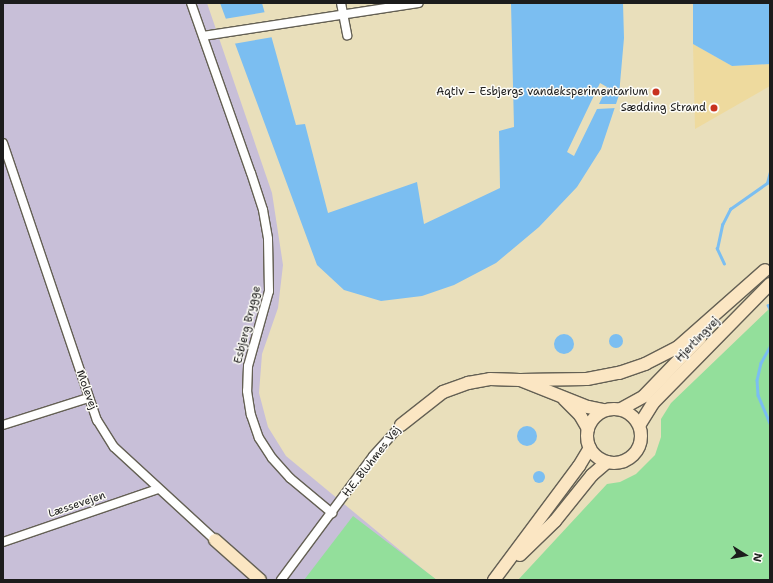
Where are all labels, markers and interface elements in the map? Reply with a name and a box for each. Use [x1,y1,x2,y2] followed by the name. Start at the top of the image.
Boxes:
[436,85,648,99] place label: Aqtiv – Esbjergs vandeksperimentarium
[651,87,661,97] marker: Aqtiv – Esbjergs vandeksperimentarium
[621,101,706,115] place label: Sædding Strand
[709,103,719,113] marker: Sædding Strand
[232,285,264,365] street label: Esbjerg Brygge
[673,315,723,365] street label: Hjertingvej
[73,368,99,412] street label: Molevej
[340,424,404,500] street label: H.E. Bluhmes Vej
[47,489,107,521] street label: Læssevejen
[725,535,765,575] north arrow
[749,552,765,563] text: N

